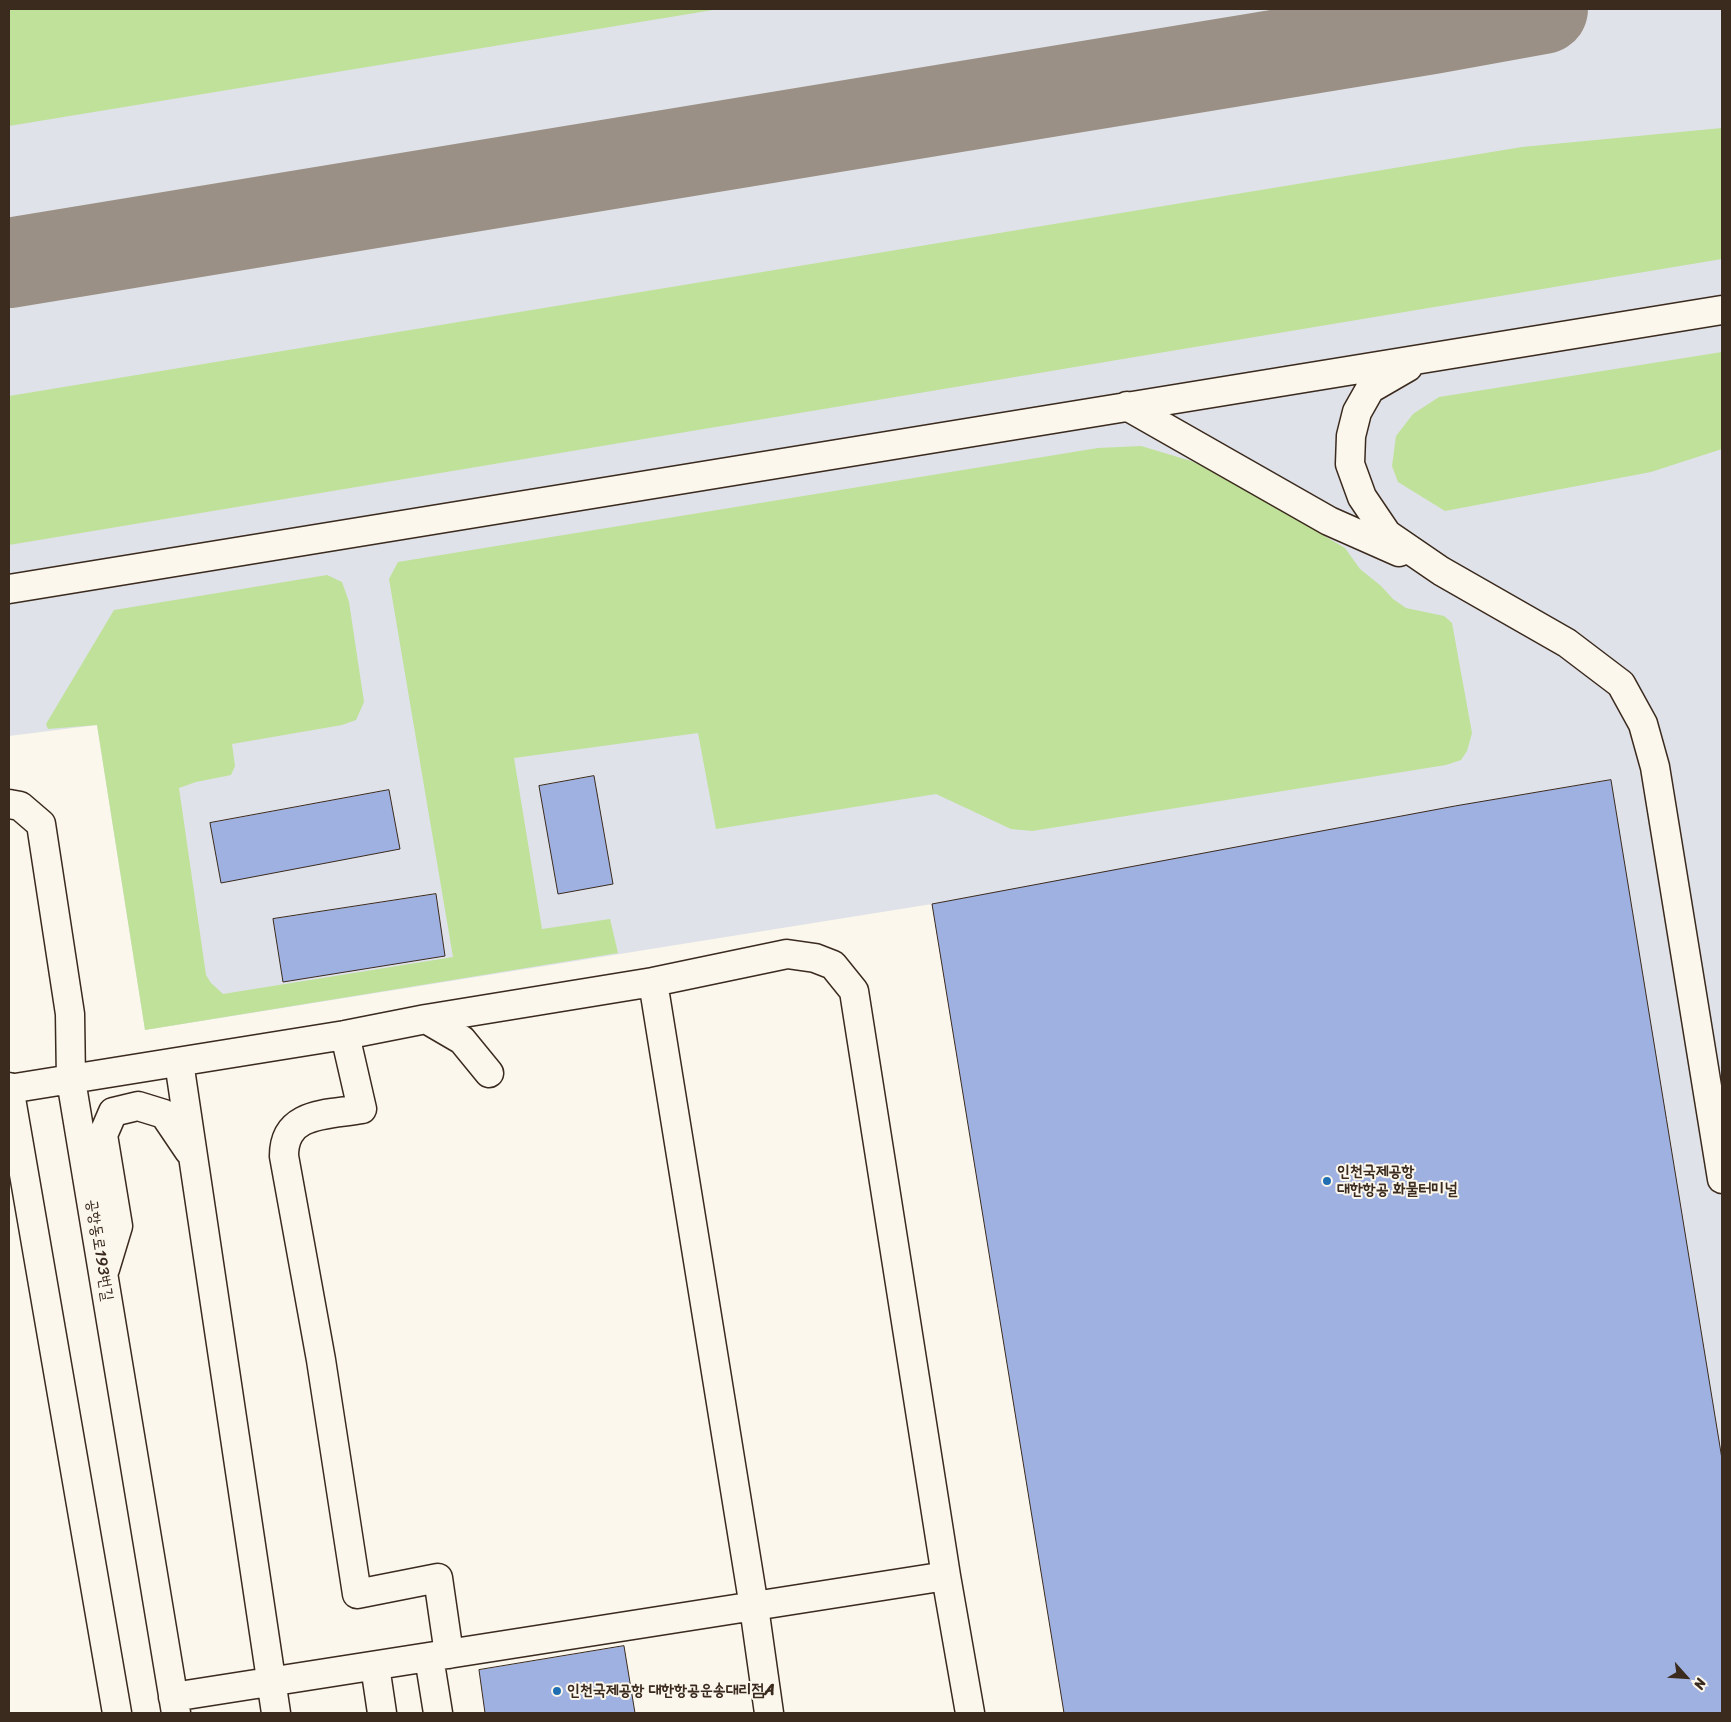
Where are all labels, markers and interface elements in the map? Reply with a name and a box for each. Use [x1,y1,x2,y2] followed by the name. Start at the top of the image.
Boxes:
[1337,1162,1457,1200] place label: 인천국제공항 대한항공 화물터미널
[1321,1175,1333,1187] marker: 인천국제공항 대한항공 화물터미널
[81,1198,117,1302] street label: 공항동로193번길
[1661,1652,1711,1702] north arrow
[1687,1674,1713,1694] text: N
[567,1681,775,1701] place label: 인천국제공항 대한항공운송대리점A
[551,1685,563,1697] marker: 인천국제공항 대한항공운송대리점A

